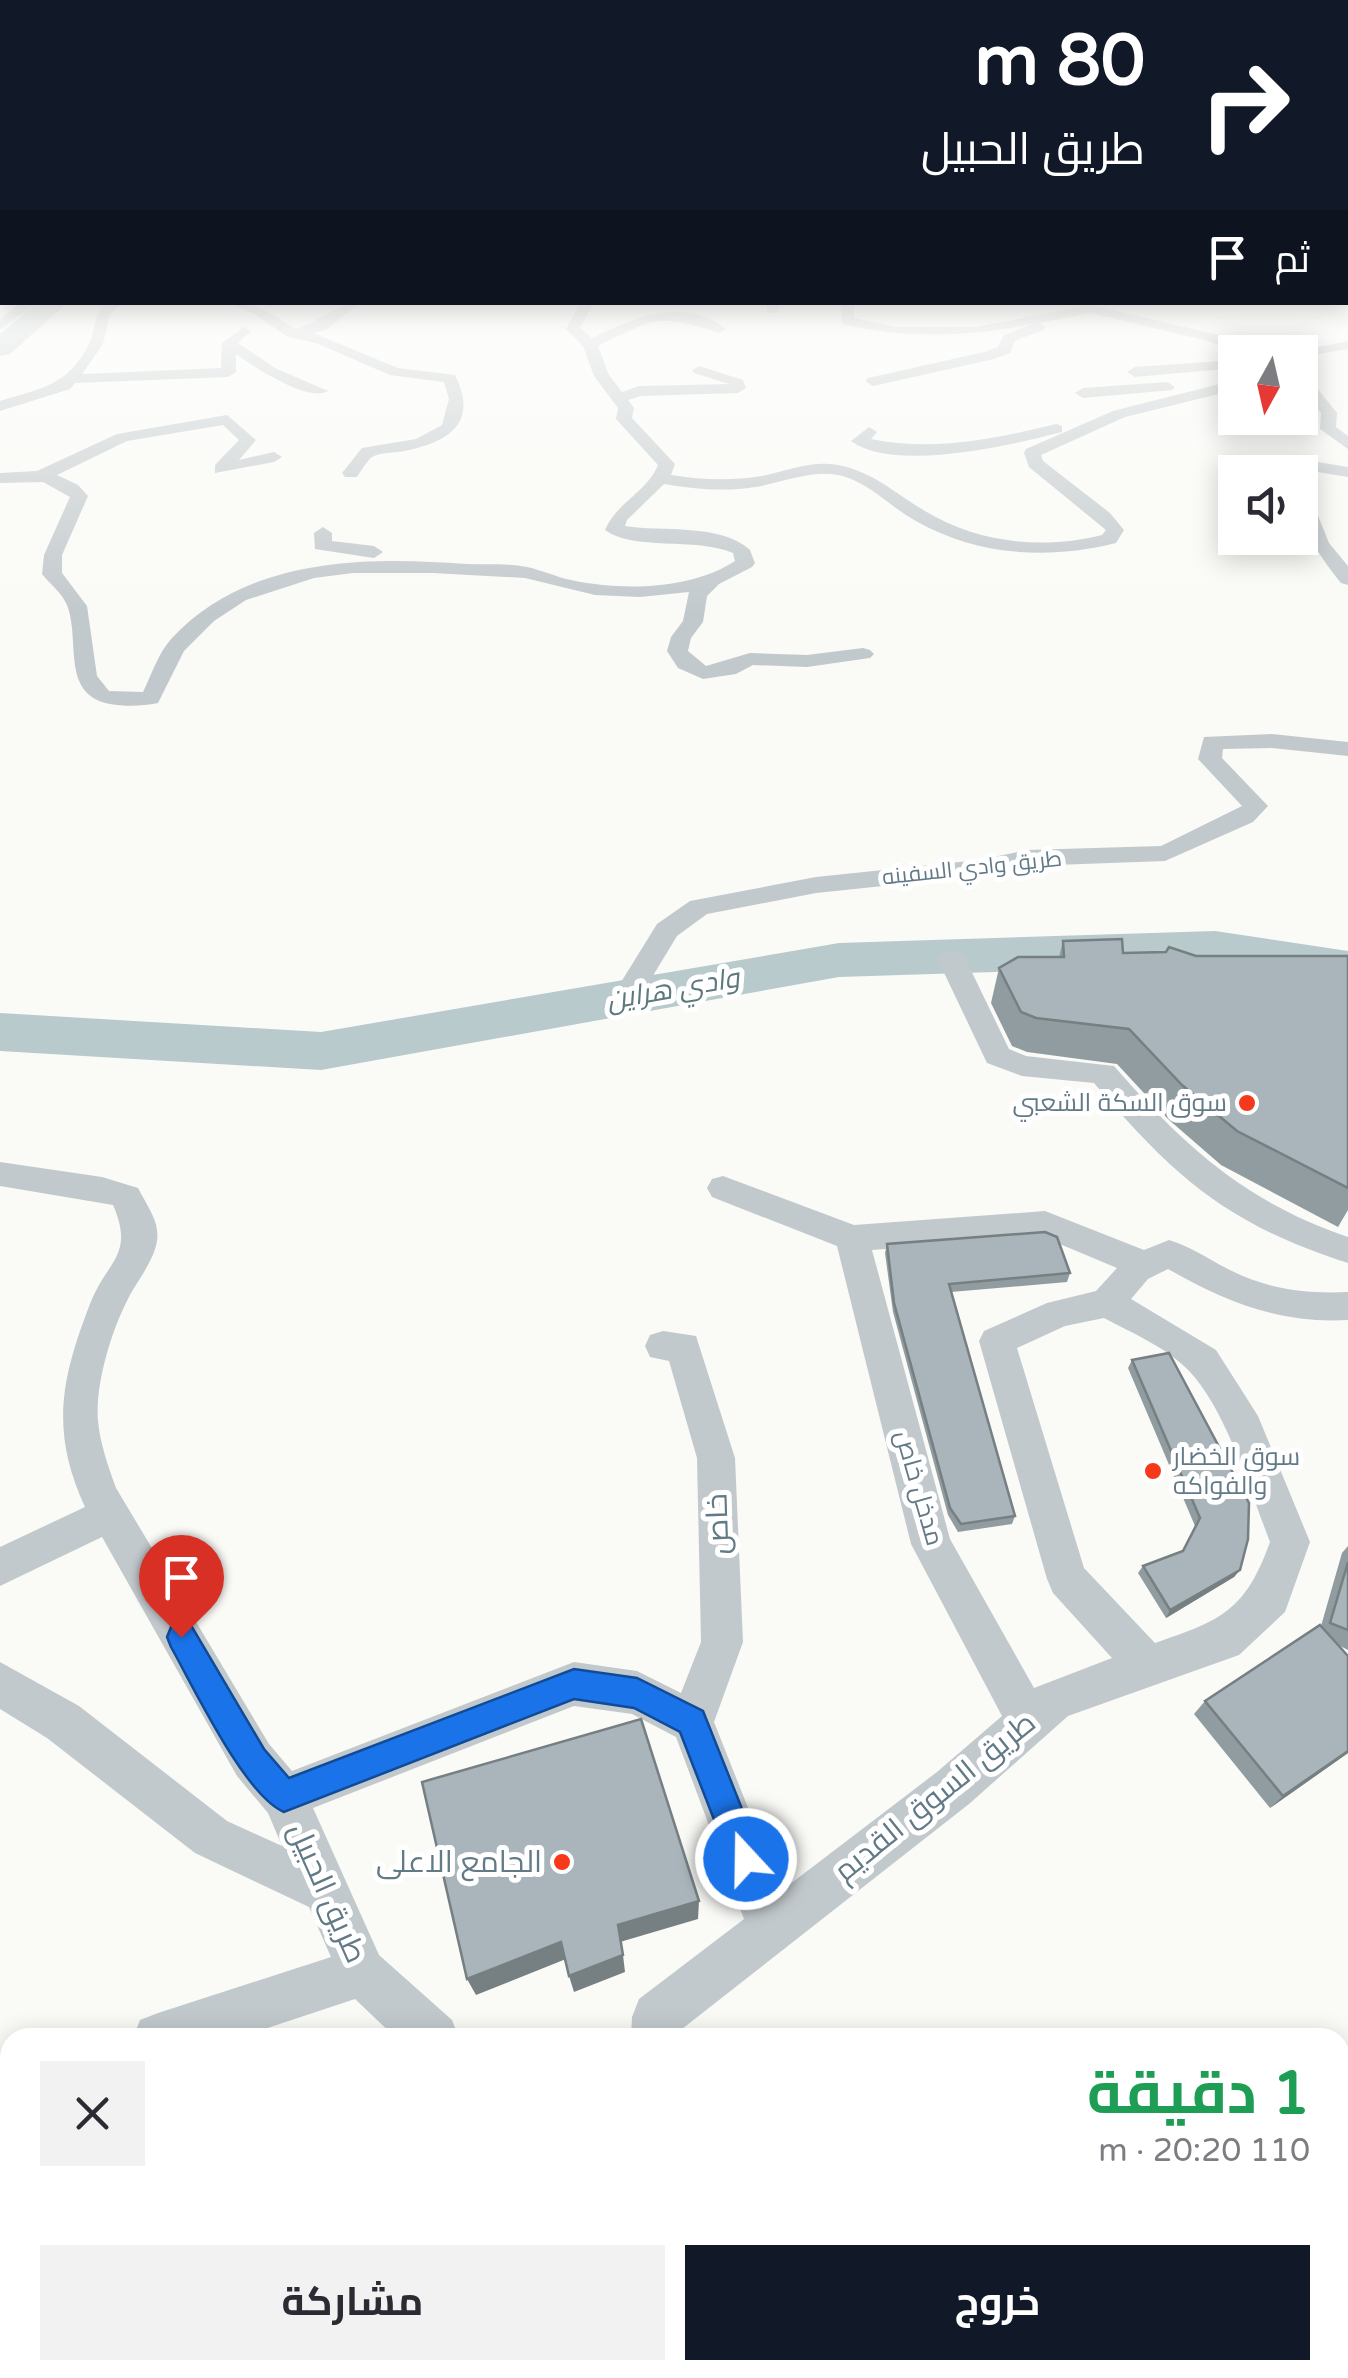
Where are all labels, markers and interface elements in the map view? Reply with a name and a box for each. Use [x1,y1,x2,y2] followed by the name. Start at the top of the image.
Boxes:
[975,20,1145,104] text: 80 m
[1180,40,1310,170] icon: right
[921,123,1145,177] text: طريق الحبيل
[1200,230,1255,285] icon: arrive
[1275,237,1310,283] text: ثم
[1218,335,1318,435] north arrow
[1218,335,1318,555] map controls
[1218,455,1318,555] button: sound
[881,846,1063,893] street label: طريق وادي السفينه
[604,960,744,1022] water label: وادي هراين
[1013,1088,1227,1122] place label: سوق السكة الشعبي
[1236,1092,1258,1114] marker: سوق السكة الشعبي
[888,1427,950,1549] street label: مدخل خاص
[1171,1442,1300,1501] place label: سوق الخضار والفواكه
[1142,1460,1164,1482] marker: سوق الخضار والفواكه
[698,1493,738,1555] street label: خاص
[139,1535,224,1638] pin
[154,1550,209,1605] icon: arrive
[827,1704,1044,1890] street label: طريق السوق القديم
[694,1807,798,1911] position arrow
[280,1817,374,1969] street label: طريق الحبيل
[376,1844,542,1882] place label: الجامع الاعلى
[551,1851,573,1873] marker: الجامع الاعلى
[1087,2058,1310,2130] text: 1 دقيقة
[40,2061,145,2166] button: close
[1098,2132,1310,2170] text: 110 m · 20:20
[40,2245,665,2360] button: مشاركة
[685,2245,1310,2360] button: خروج

